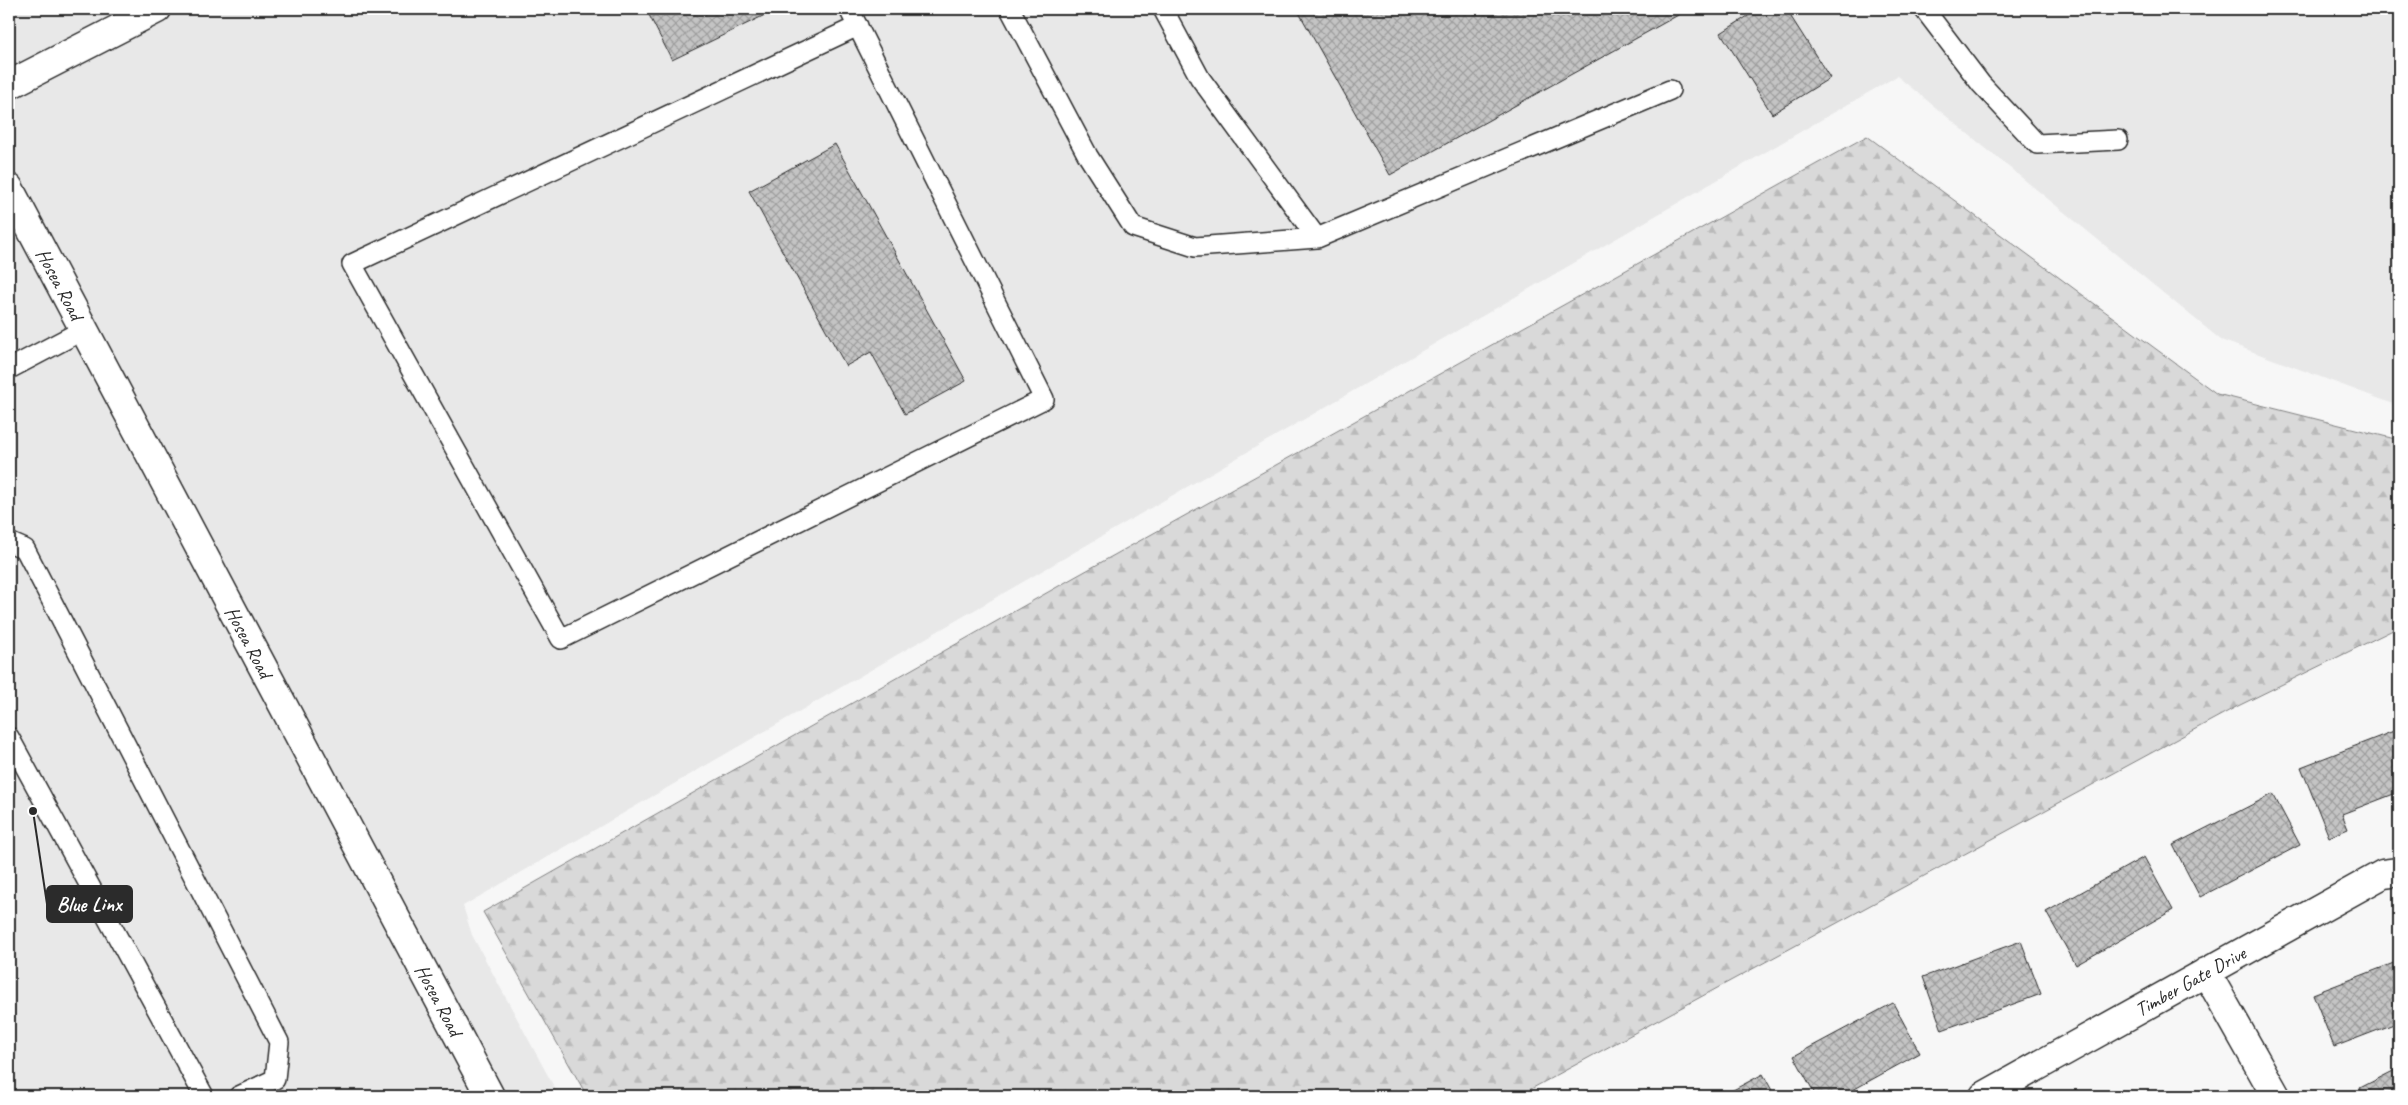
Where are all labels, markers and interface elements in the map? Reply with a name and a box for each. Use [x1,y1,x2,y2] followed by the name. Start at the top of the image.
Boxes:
[30,244,90,327] street label: Hosea Road
[219,602,279,685] street label: Hosea Road
[47,886,132,922] callout: Blue Linx
[57,891,123,917] text: Blue Linx
[2130,940,2251,1022] street label: Timber Gate Drive
[409,960,469,1043] street label: Hosea Road

